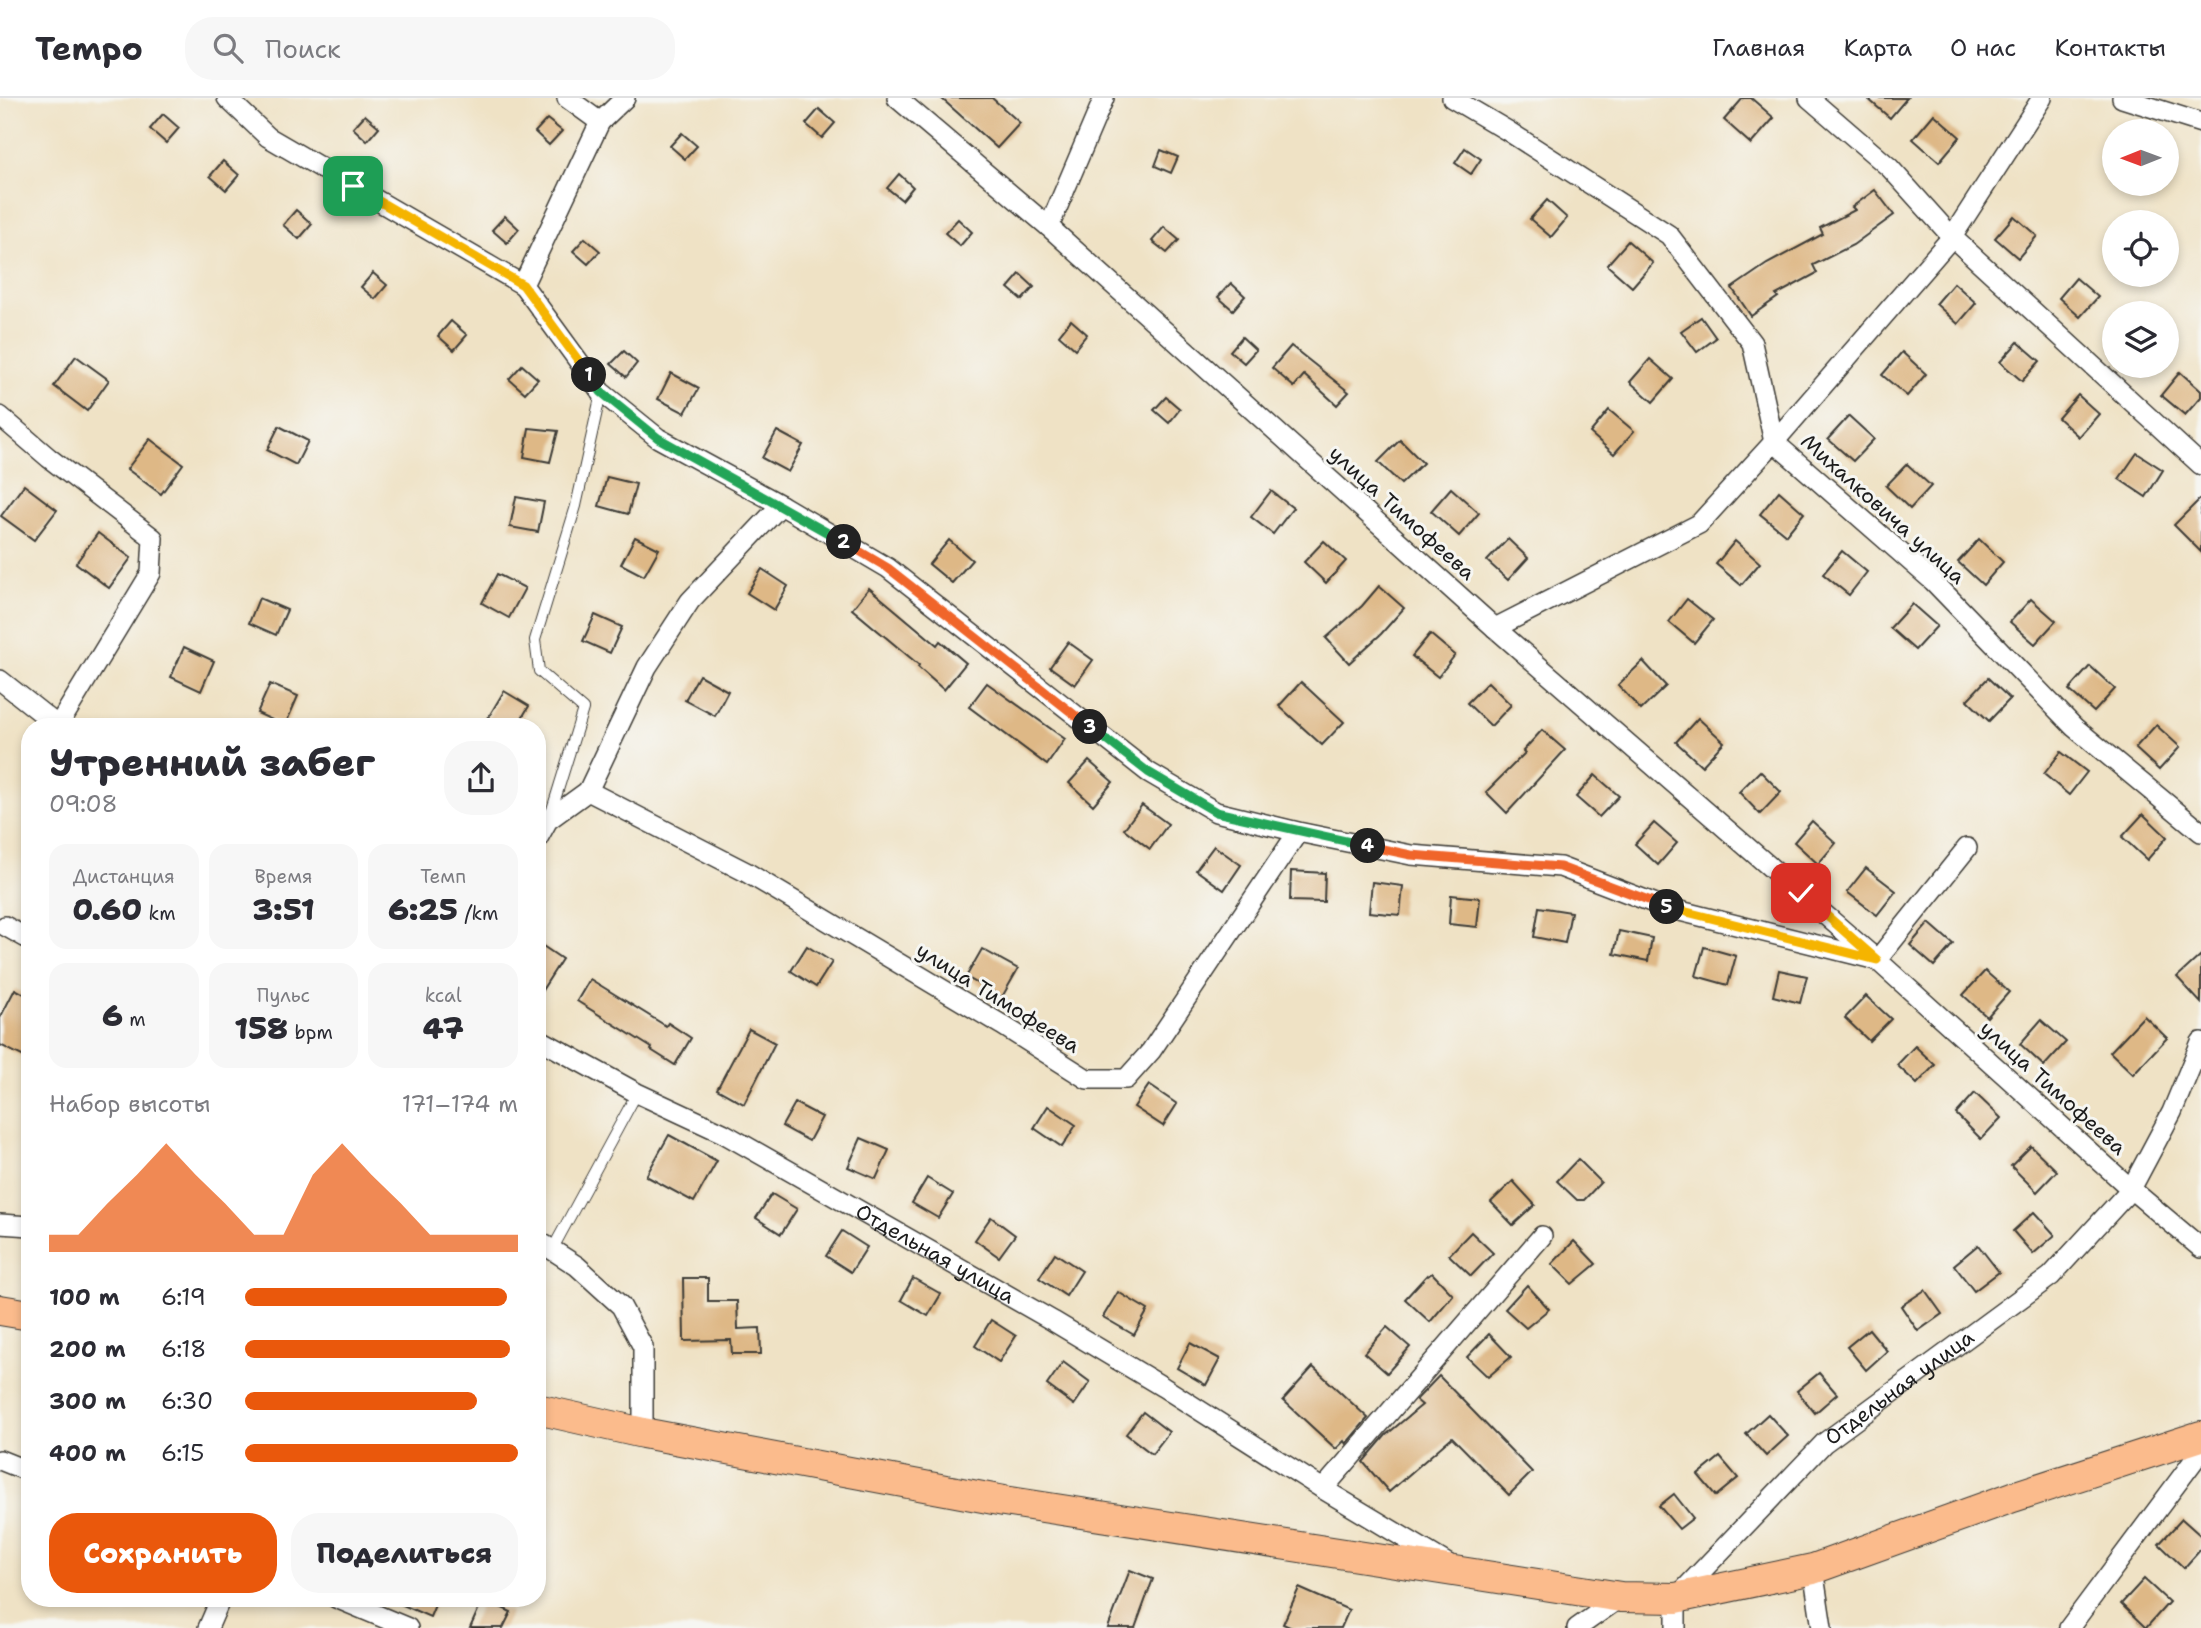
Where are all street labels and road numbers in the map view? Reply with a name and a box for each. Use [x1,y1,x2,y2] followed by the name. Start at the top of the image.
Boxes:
[1795,428,1971,590] street label: Михалковича улица
[1323,440,1481,586] street label: улица Тимофеева
[911,936,1085,1060] street label: улица Тимофеева
[1974,1015,2132,1161] street label: улица Тимофеева
[850,1197,1020,1310] street label: Отдельная улица
[1819,1323,1980,1452] street label: Отдельная улица

